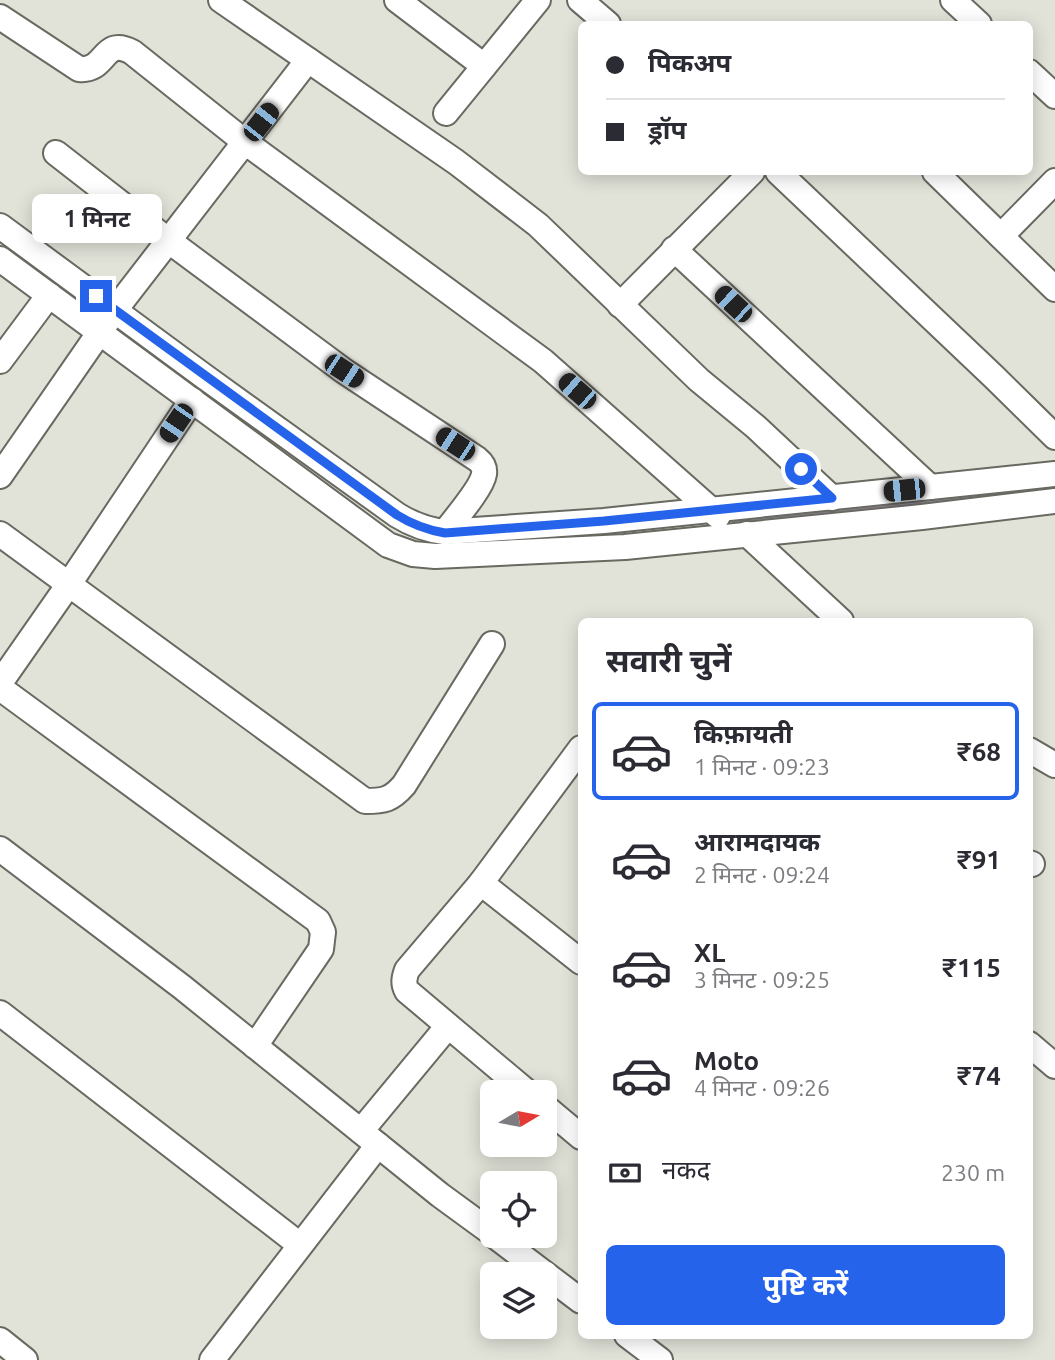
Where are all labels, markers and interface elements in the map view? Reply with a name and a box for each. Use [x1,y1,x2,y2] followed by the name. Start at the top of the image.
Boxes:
[648,48,731,77] text: पिकअप
[240,99,283,145] car
[648,115,686,144] text: ड्रॉप
[31,194,161,244] callout: 1 मिनट
[64,206,130,231] text: 1 मिनट
[80,280,112,312] route end
[711,282,756,326] car
[321,351,368,391] car
[555,369,600,413] car
[156,400,197,446] car
[432,424,479,464] car
[785,453,817,485] route start
[883,477,926,503] car
[606,642,731,678] text: सवारी चुनें
[694,719,793,748] text: किफ़ायती
[610,720,673,783] icon: car
[957,737,1001,766] text: ₹68
[694,754,830,779] text: 1 मिनट · 09:23
[694,827,820,856] text: आरामदायक
[610,828,673,891] icon: car
[957,845,1001,874] text: ₹91
[694,862,830,887] text: 2 मिनट · 09:24
[610,936,673,999] icon: car
[694,938,725,967] text: XL
[942,953,1001,982] text: ₹115
[694,967,830,992] text: 3 मिनट · 09:25
[610,1044,673,1107] icon: car
[694,1046,759,1075] text: Moto
[957,1061,1001,1090] text: ₹74
[694,1075,830,1100] text: 4 मिनट · 09:26
[480,1080,556,1157] north arrow
[480,1080,557,1339] map controls
[606,1154,644,1192] icon: cash
[662,1155,710,1184] text: नकद
[941,1160,1005,1185] text: 230 m
[480,1171,557,1248] button: locate
[606,1245,1005,1325] button: पुष्टि करें
[480,1262,557,1339] button: layers

